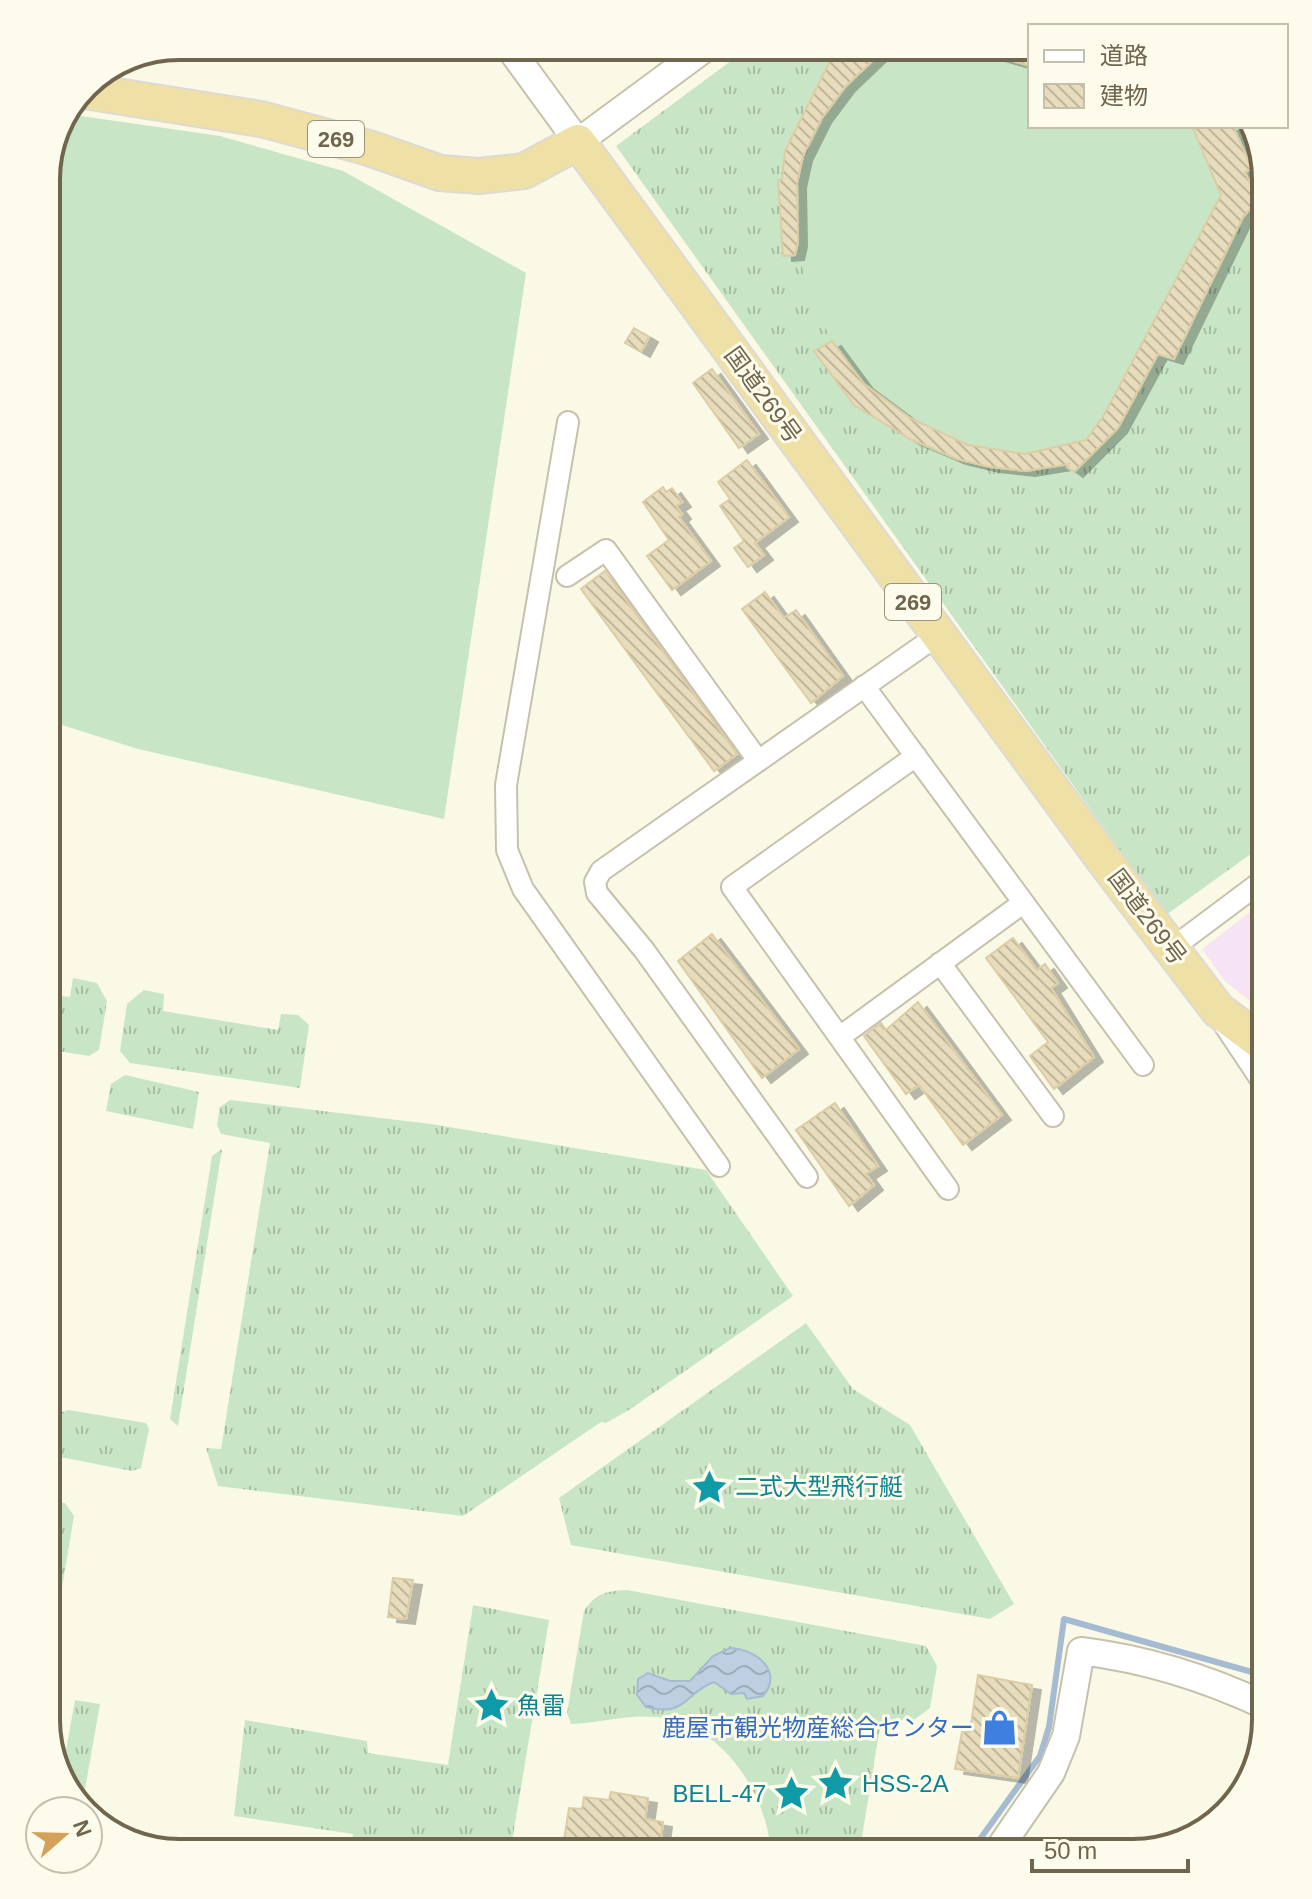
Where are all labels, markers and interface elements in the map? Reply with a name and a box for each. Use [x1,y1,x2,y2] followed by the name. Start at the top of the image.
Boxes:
[1028,24,1288,128] legend
[1100,42,1148,69] text: 道路
[1100,82,1148,109] text: 建物
[308,121,364,157] road number: 269
[720,341,807,448] street label: 国道269号
[885,584,941,620] road number: 269
[1103,864,1192,970] street label: 国道269号
[690,1468,728,1506] place icon: 二式大型飛行艇
[735,1473,903,1500] place label: 二式大型飛行艇
[472,1687,510,1725] place icon: 魚雷
[517,1692,565,1719] place label: 魚雷
[981,1709,1019,1747] shop icon: 鹿屋市観光物産総合センター
[662,1714,974,1741] place label: 鹿屋市観光物産総合センター
[817,1765,855,1803] place icon: HSS-2A
[862,1770,949,1797] place label: HSS-2A
[773,1775,811,1813] place icon: BELL-47
[673,1780,766,1807] place label: BELL-47
[24,1795,104,1875] north arrow
[68,1817,97,1840] text: N
[1032,1823,1188,1873] scale bar
[1044,1837,1097,1864] text: 50 m

